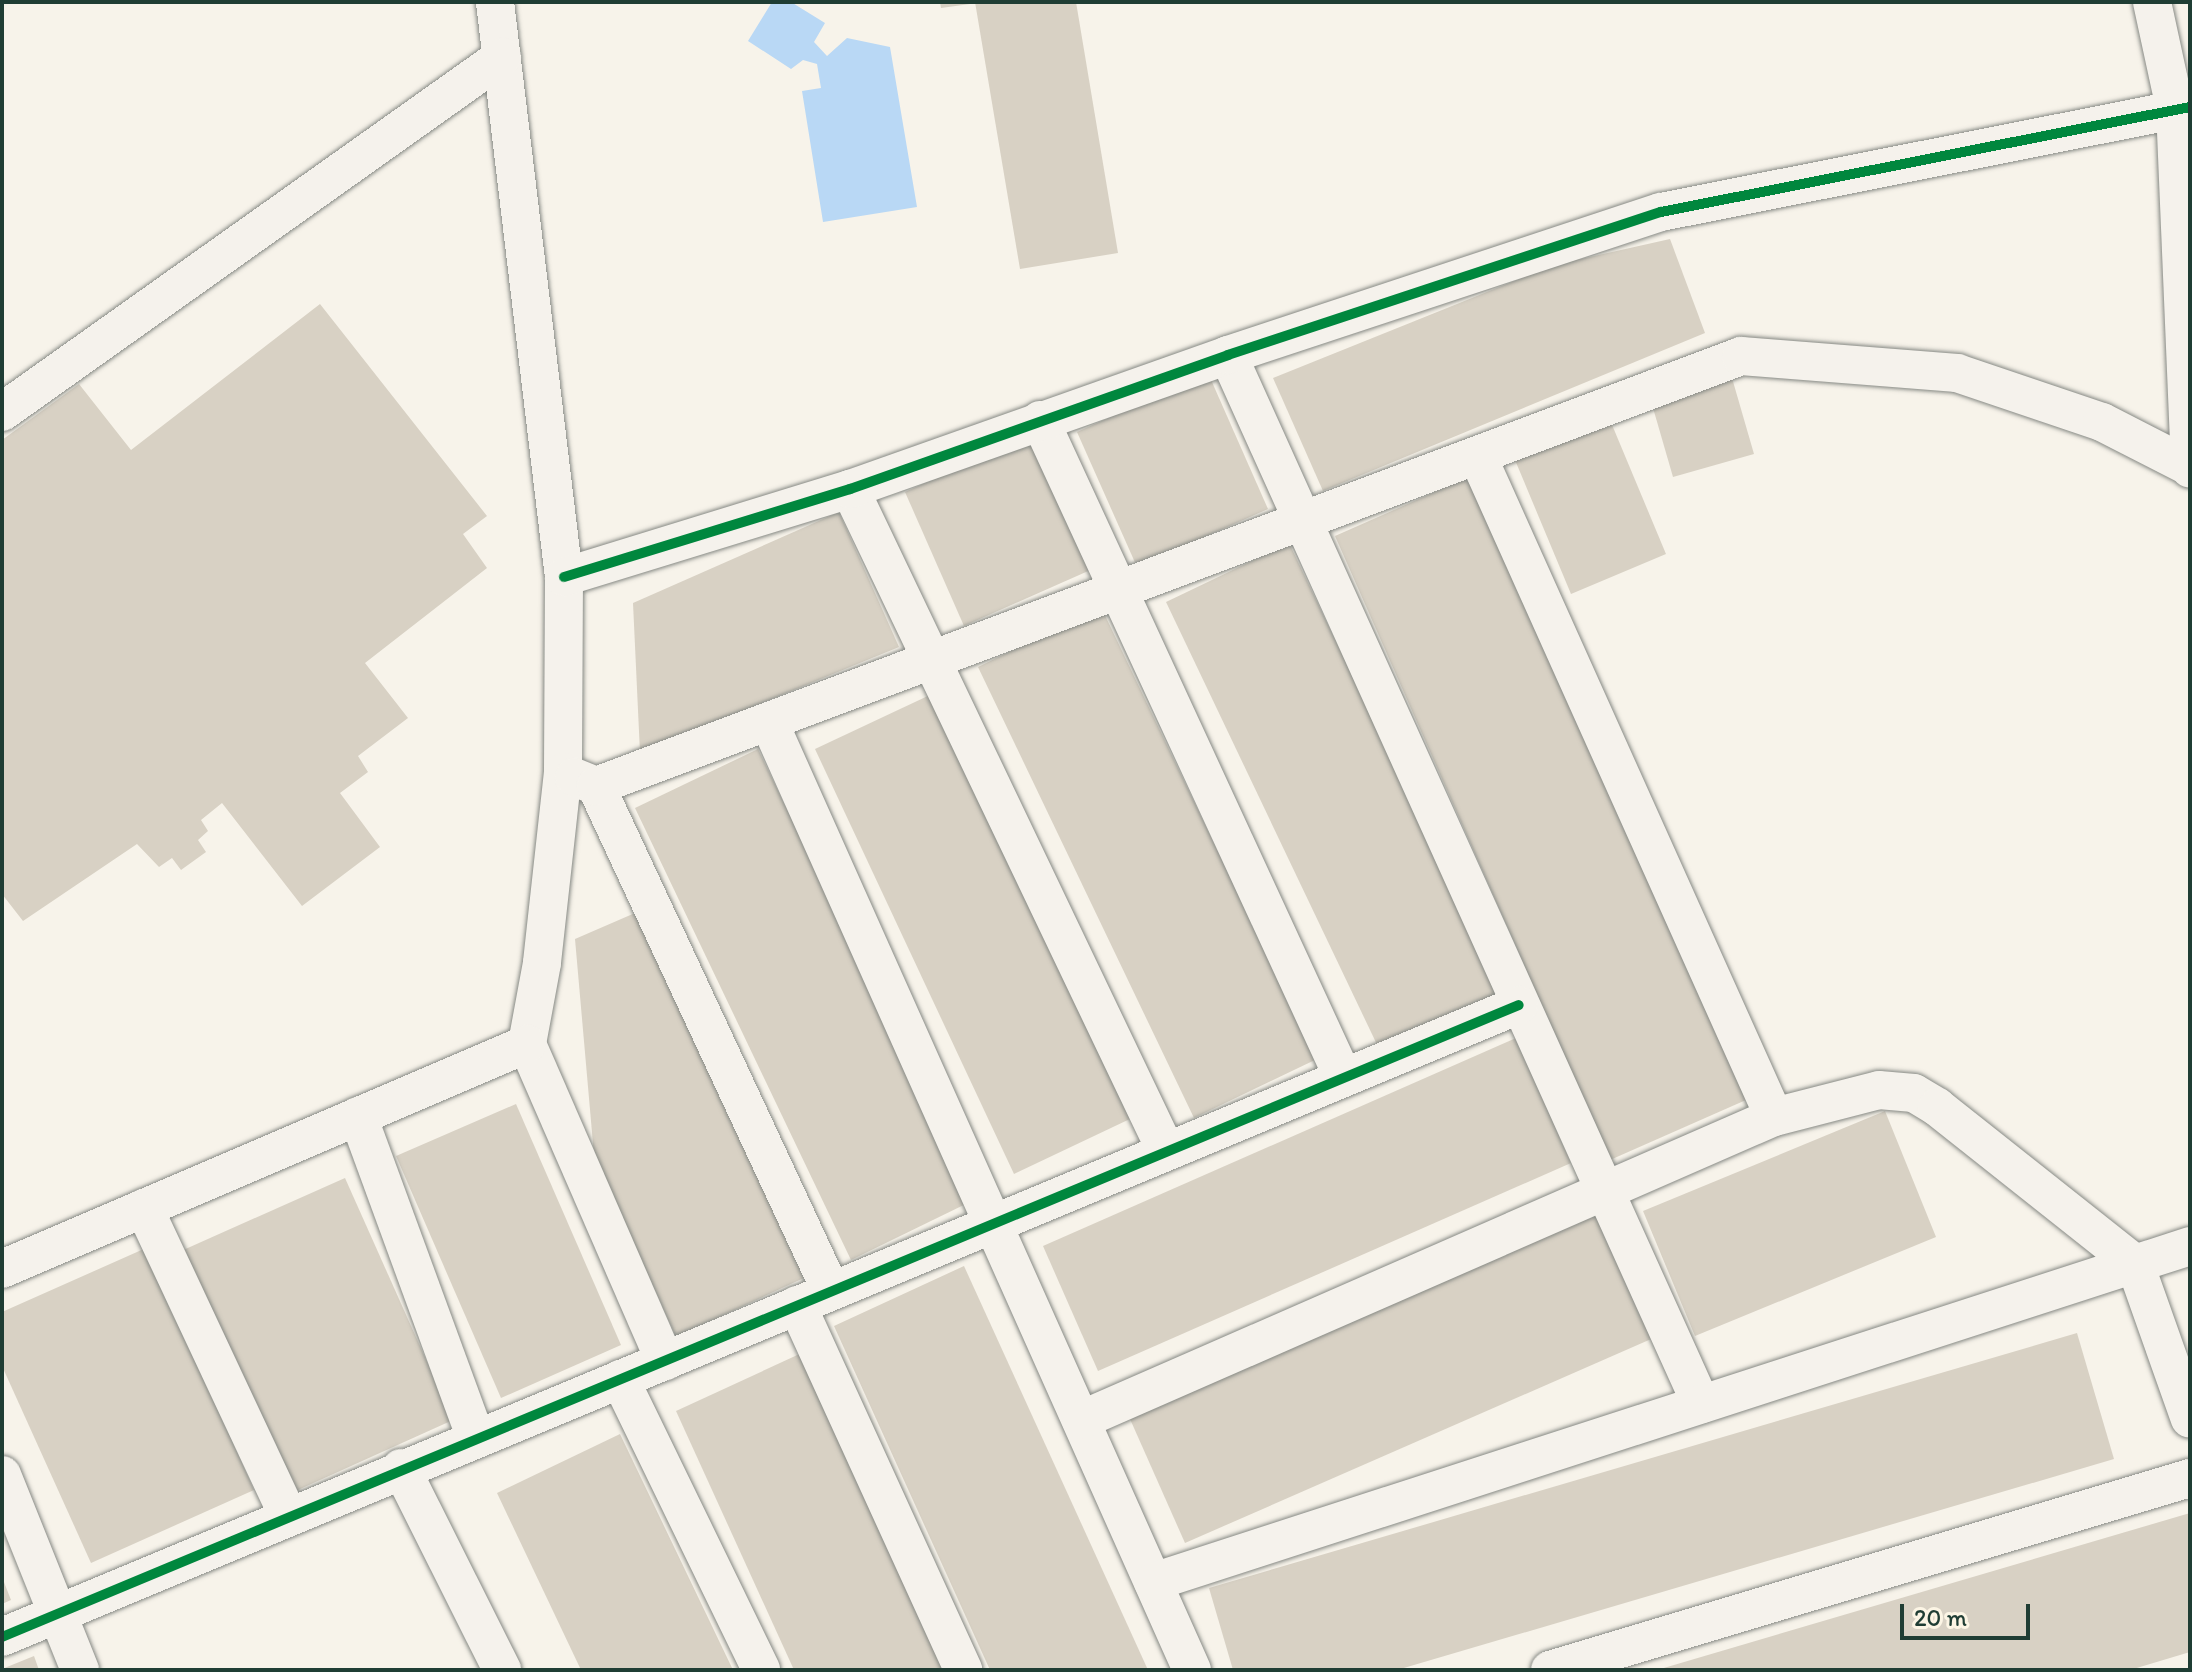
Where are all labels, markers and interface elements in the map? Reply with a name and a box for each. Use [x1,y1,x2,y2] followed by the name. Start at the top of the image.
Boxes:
[1904,1588,2034,1638] scale bar
[1914,1603,1967,1632] text: 20 m

